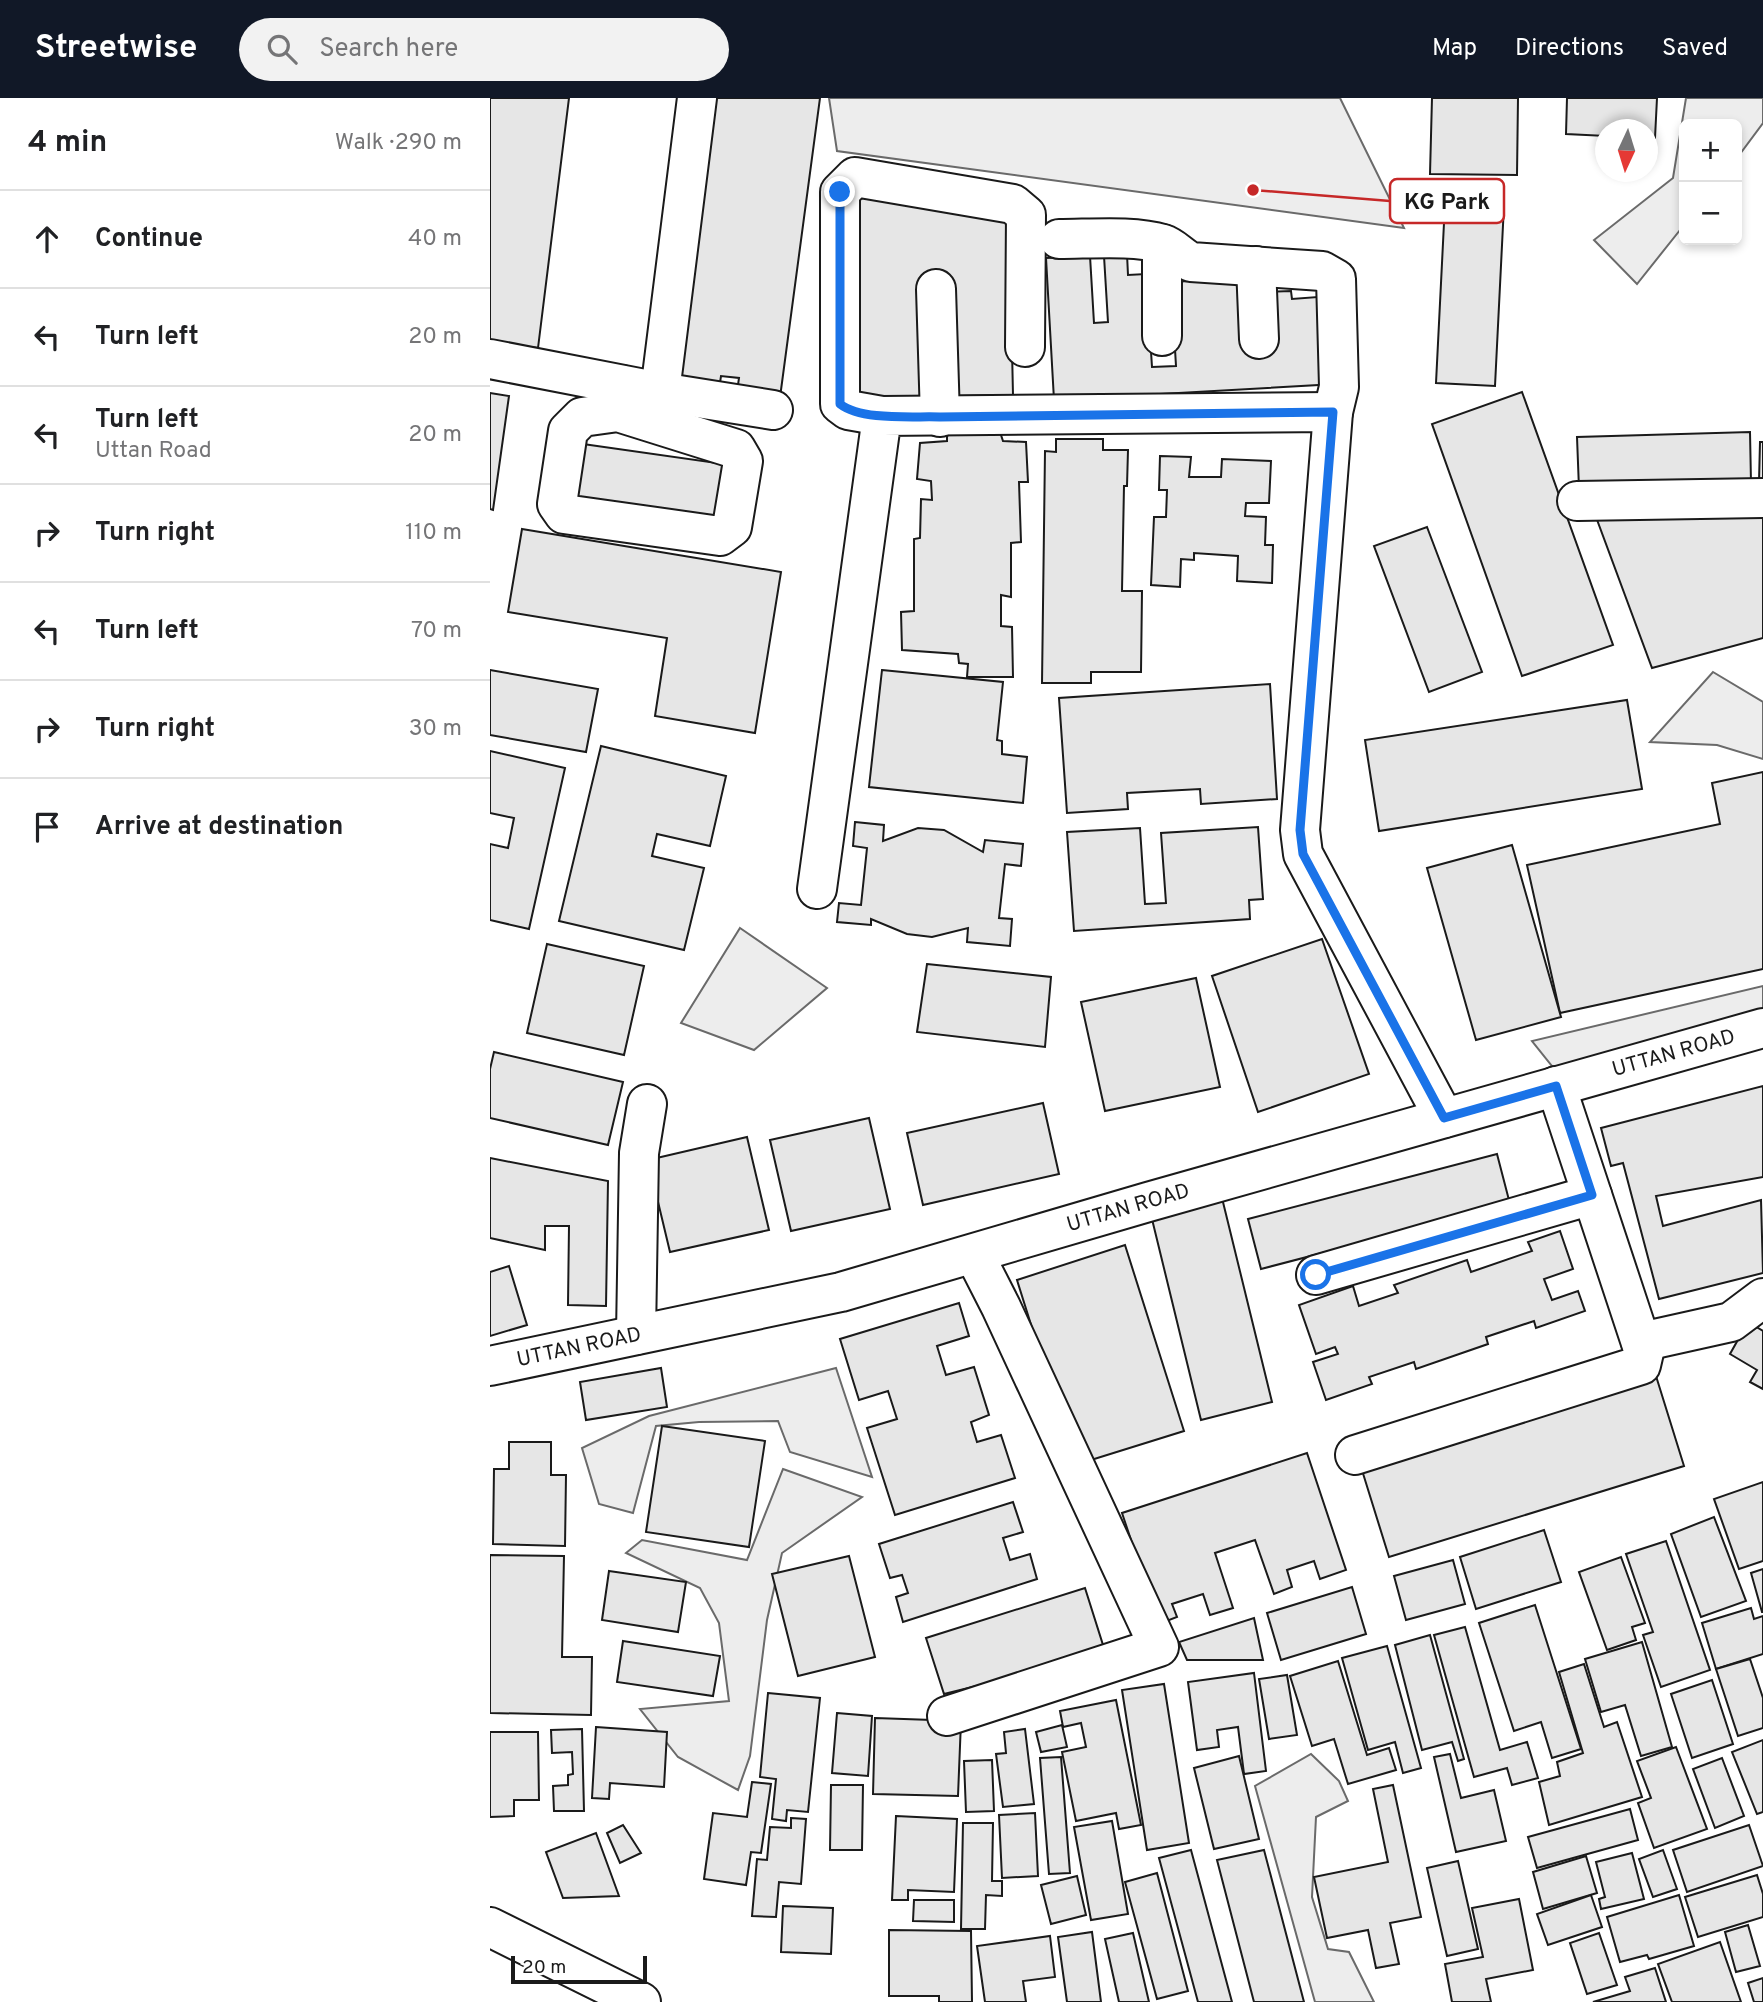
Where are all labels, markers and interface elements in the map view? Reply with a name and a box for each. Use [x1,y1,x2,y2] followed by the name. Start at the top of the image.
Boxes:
[239,18,729,81] search box
[35,28,197,70] text: Streetwise
[263,30,301,68] icon: search
[319,33,458,66] text: Search here
[1432,34,1477,64] text: Map
[1515,34,1624,64] text: Directions
[1662,34,1728,64] text: Saved
[1595,119,1658,182] north arrow
[1679,119,1742,245] map controls
[1679,119,1742,182] button: +
[28,125,107,162] text: 4 min
[335,129,462,158] text: Walk · 290 m
[824,176,855,207] route end
[1390,179,1504,223] callout: KG Park
[1679,182,1742,245] button: −
[1404,189,1490,218] text: KG Park
[28,220,66,258] icon: ahead
[95,223,203,256] text: Continue
[408,225,462,254] text: 40 m
[28,318,66,356] icon: left
[95,321,199,354] text: Turn left
[408,323,462,352] text: 20 m
[95,404,199,437] text: Turn left
[28,416,66,454] icon: left
[408,421,462,450] text: 20 m
[95,437,212,466] text: Uttan Road
[28,514,66,552] icon: right
[95,517,215,550] text: Turn right
[405,519,462,548] text: 110 m
[28,612,66,650] icon: left
[95,615,199,648] text: Turn left
[411,617,462,646] text: 70 m
[28,710,66,748] icon: right
[95,713,215,746] text: Turn right
[409,715,462,744] text: 30 m
[28,808,66,846] icon: arrive
[95,811,343,844] text: Arrive at destination
[1609,1023,1738,1084] street label: UTTAN ROAD
[1064,1177,1193,1239] street label: UTTAN ROAD
[1300,1259,1331,1290] route start
[514,1321,644,1374] street label: UTTAN ROAD
[511,1953,648,1985] scale bar
[522,1956,566,1980] text: 20 m

